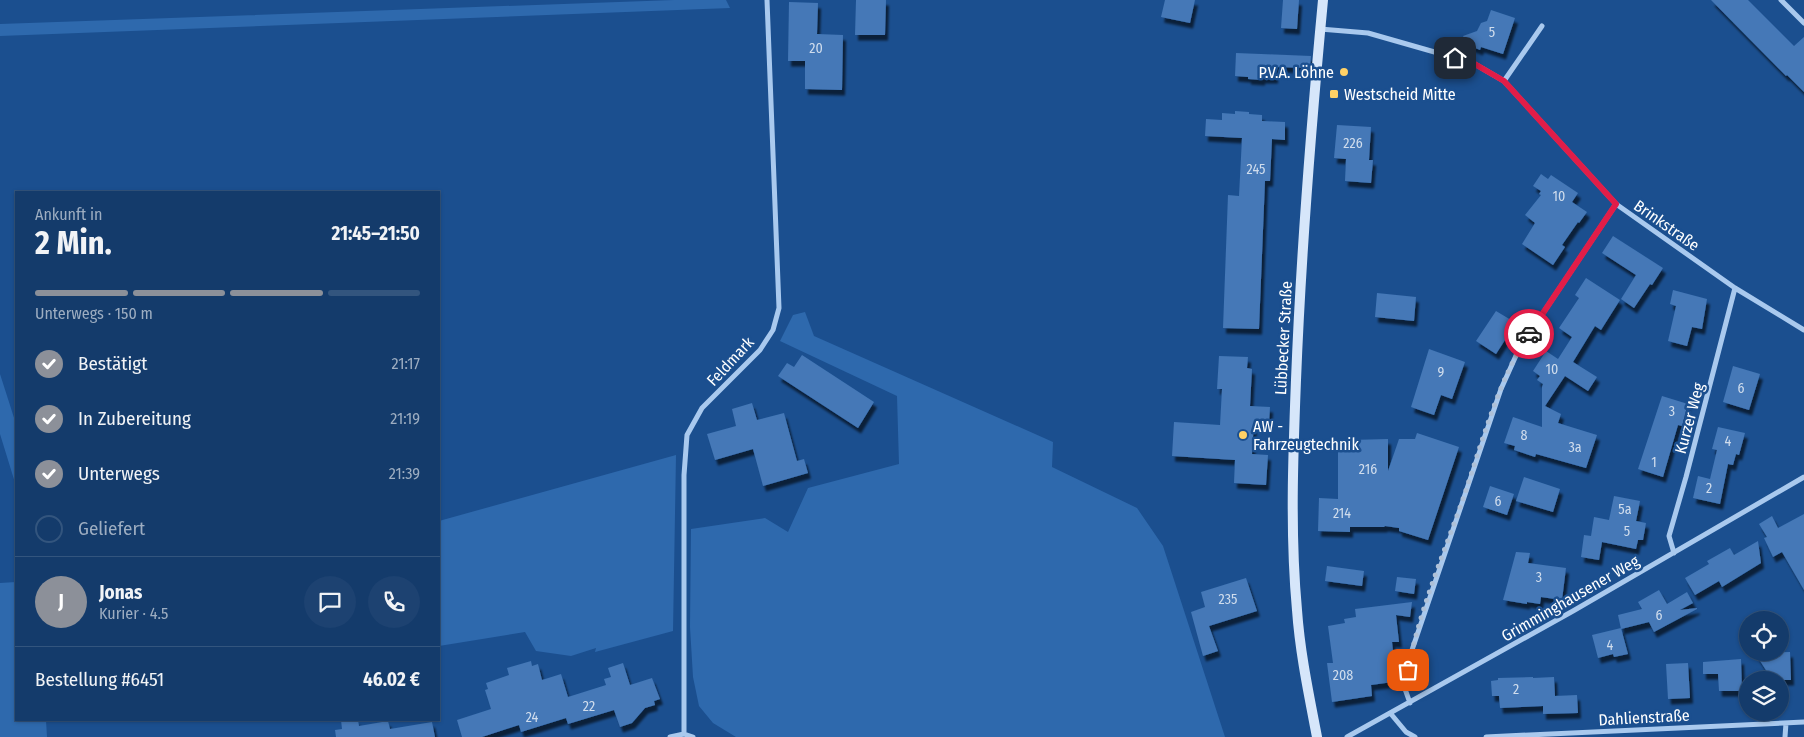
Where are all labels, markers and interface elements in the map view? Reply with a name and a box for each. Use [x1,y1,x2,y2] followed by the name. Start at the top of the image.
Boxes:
[1489,24,1495,41] house number: 5
[1434,37,1476,79] pin
[809,40,823,57] house number: 20
[1441,44,1469,72] icon: home
[1259,63,1334,82] place label: P.V.A. Löhne
[1338,66,1350,78] marker: P.V.A. Löhne
[1344,85,1456,104] place label: Westscheid Mitte
[1328,88,1340,100] marker: Westscheid Mitte
[1343,135,1363,152] house number: 226
[1247,161,1265,178] house number: 245
[1553,188,1565,205] house number: 10
[1630,196,1703,255] street label: Brinkstraße
[35,205,102,224] text: Ankunft in
[331,222,420,245] text: 21:45–21:50
[35,224,112,262] text: 2 Min.
[1271,280,1296,396] street label: Lübbecker Straße
[35,304,153,323] text: Unterwegs · 150 m
[1504,309,1554,359] courier
[1515,320,1543,348] icon: car
[703,332,758,390] street label: Feldmark
[35,350,63,378] icon: check
[78,352,147,375] text: Bestätigt
[392,354,420,373] text: 21:17
[1546,361,1558,378] house number: 10
[1438,364,1445,381] house number: 9
[1671,380,1708,456] street label: Kurzer Weg
[1738,380,1745,397] house number: 6
[1669,403,1675,420] house number: 3
[35,405,63,433] icon: check
[78,407,191,430] text: In Zubereitung
[390,409,420,428] text: 21:19
[1253,417,1359,454] place label: AW - Fahrzeugtechnik
[1521,427,1528,444] house number: 8
[1237,429,1249,441] marker: AW - Fahrzeugtechnik
[1725,433,1732,450] house number: 4
[1568,439,1582,456] house number: 3a
[1651,454,1657,471] house number: 1
[35,460,63,488] icon: check
[1359,461,1377,478] house number: 216
[78,462,160,485] text: Unterwegs
[389,464,420,483] text: 21:39
[1706,480,1712,497] house number: 2
[1495,493,1502,510] house number: 6
[1618,501,1632,518] house number: 5a
[1333,505,1351,522] house number: 214
[78,517,145,540] text: Geliefert
[1624,523,1630,540] house number: 5
[1498,551,1643,646] street label: Grimminghausener Weg
[1536,569,1542,586] house number: 3
[304,576,356,628] button: chat
[368,576,420,628] button: phone
[99,581,142,604] text: Jonas
[58,590,64,613] text: J
[1219,591,1237,608] house number: 235
[99,604,168,623] text: Kurier · 4.5
[1656,607,1663,624] house number: 6
[1739,611,1789,721] map controls
[1739,611,1789,661] button: locate
[1607,637,1614,654] house number: 4
[1387,649,1429,691] pin
[1394,656,1422,684] icon: bag
[1333,667,1353,684] house number: 208
[35,668,164,691] text: Bestellung #6451
[363,668,420,691] text: 46.02 €
[1739,671,1789,721] button: layers
[1513,681,1519,698] house number: 2
[583,698,595,715] house number: 22
[1598,706,1690,729] street label: Dahlienstraße
[526,709,539,726] house number: 24

